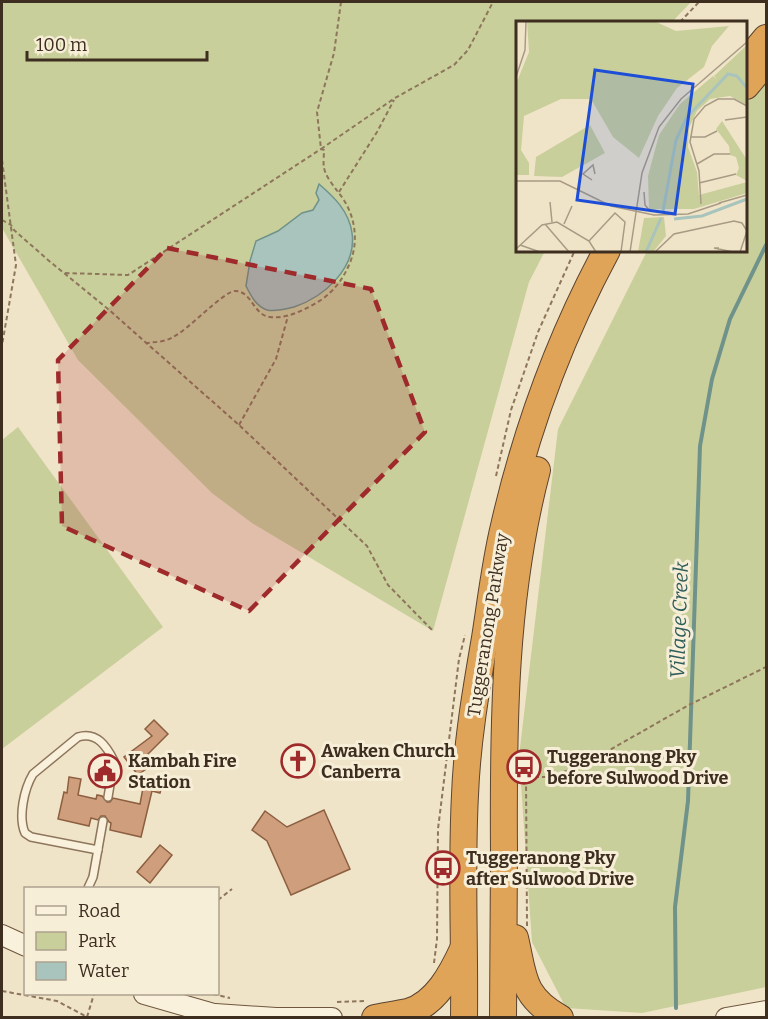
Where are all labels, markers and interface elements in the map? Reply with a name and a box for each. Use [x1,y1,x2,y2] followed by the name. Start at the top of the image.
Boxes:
[516,21,747,252] inset map
[27,24,207,62] scale bar
[36,34,87,56] text: 100 m
[463,531,513,718] street label: Tuggeranong Parkway
[665,561,693,679] water label: Village Creek
[321,740,456,783] place label: Awaken Church Canberra
[280,743,316,779] church icon: Awaken Church Canberra
[547,746,728,789] place label: Tuggeranong Pky before Sulwood Drive
[506,749,542,785] bus stop icon: Tuggeranong Pky before Sulwood Drive
[128,750,237,793] place label: Kambah Fire Station
[87,753,123,789] public building icon: Kambah Fire Station
[466,847,634,890] place label: Tuggeranong Pky after Sulwood Drive
[425,850,461,886] bus stop icon: Tuggeranong Pky after Sulwood Drive
[24,887,219,995] legend
[78,900,121,922] text: Road
[78,930,117,952] text: Park
[78,960,129,982] text: Water

